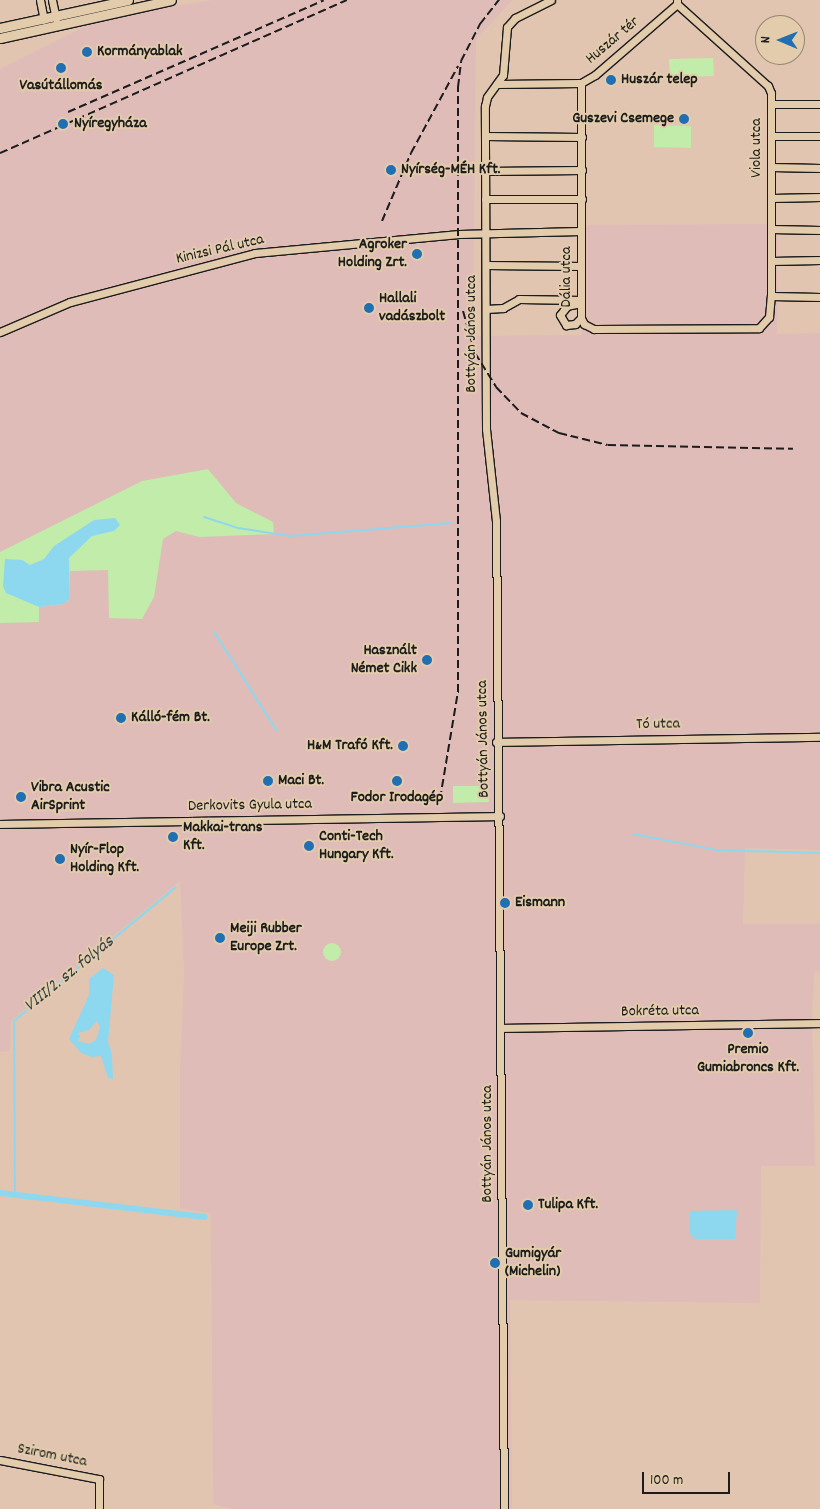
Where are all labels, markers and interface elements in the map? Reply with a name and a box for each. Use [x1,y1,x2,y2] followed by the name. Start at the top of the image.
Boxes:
[582,13,644,69] street label: Huszár tér
[755,15,805,65] north arrow
[756,36,776,43] text: N
[97,42,183,62] place label: Kormányablak
[81,46,93,58] marker: Kormányablak
[55,62,67,74] marker: Vasútállomás
[621,70,698,90] place label: Huszár telep
[605,74,617,86] marker: Huszár telep
[19,76,103,96] place label: Vasútállomás
[572,109,674,129] place label: Guszevi Csemege
[678,113,690,125] marker: Guszevi Csemege
[74,114,147,134] place label: Nyíregyháza
[56,117,70,131] marker: Nyíregyháza
[747,118,767,178] street label: Viola utca
[401,160,500,180] place label: Nyírség-MÉH Kft.
[385,164,397,176] marker: Nyírség-MÉH Kft.
[174,231,266,269] street label: Kinizsi Pál utca
[338,235,407,273] place label: Agroker Holding Zrt.
[557,247,577,307] street label: Dália utca
[411,248,423,260] marker: Agroker Holding Zrt.
[462,275,482,393] street label: Bottyán János utca
[379,289,445,327] place label: Hallali vadászbolt
[363,302,375,314] marker: Hallali vadászbolt
[351,641,417,679] place label: Használt Német Cikk
[421,654,433,666] marker: Használt Német Cikk
[473,680,495,798] street label: Bottyán János utca
[131,708,210,728] place label: Kálló-fém Bt.
[115,712,127,724] marker: Kálló-fém Bt.
[636,715,680,735] street label: Tó utca
[307,736,393,756] place label: H&M Trafó Kft.
[397,740,409,752] marker: H&M Trafó Kft.
[278,771,324,791] place label: Maci Bt.
[262,775,274,787] marker: Maci Bt.
[391,775,403,787] marker: Fodor Irodagép
[31,778,110,816] place label: Vibra Acustic AirSprint
[351,788,443,808] place label: Fodor Irodagép
[15,791,27,803] marker: Vibra Acustic AirSprint
[188,795,312,817] street label: Derkovits Gyula utca
[183,818,262,856] place label: Makkai-trans Kft.
[319,827,394,865] place label: Conti-Tech Hungary Kft.
[167,831,179,843] marker: Makkai-trans Kft.
[70,840,139,878] place label: Nyír-Flop Holding Kft.
[303,840,315,852] marker: Conti-Tech Hungary Kft.
[54,853,66,865] marker: Nyír-Flop Holding Kft.
[515,893,565,913] place label: Eismann
[499,897,511,909] marker: Eismann
[230,919,302,957] place label: Meiji Rubber Europe Zrt.
[21,932,119,1018] water label: VIII/2. sz. folyás
[214,932,226,944] marker: Meiji Rubber Europe Zrt.
[621,1002,699,1022] street label: Bokréta utca
[742,1027,754,1039] marker: Premio Gumiabroncs Kft.
[697,1040,799,1078] place label: Premio Gumiabroncs Kft.
[478,1085,498,1203] street label: Bottyán János utca
[538,1195,598,1215] place label: Tulipa Kft.
[522,1199,534,1211] marker: Tulipa Kft.
[505,1244,561,1282] place label: Gumigyár (Michelin)
[489,1257,501,1269] marker: Gumigyár (Michelin)
[16,1440,88,1472] street label: Szirom utca
[645,1462,732,1494] scale bar
[650,1470,683,1492] text: 100 m

